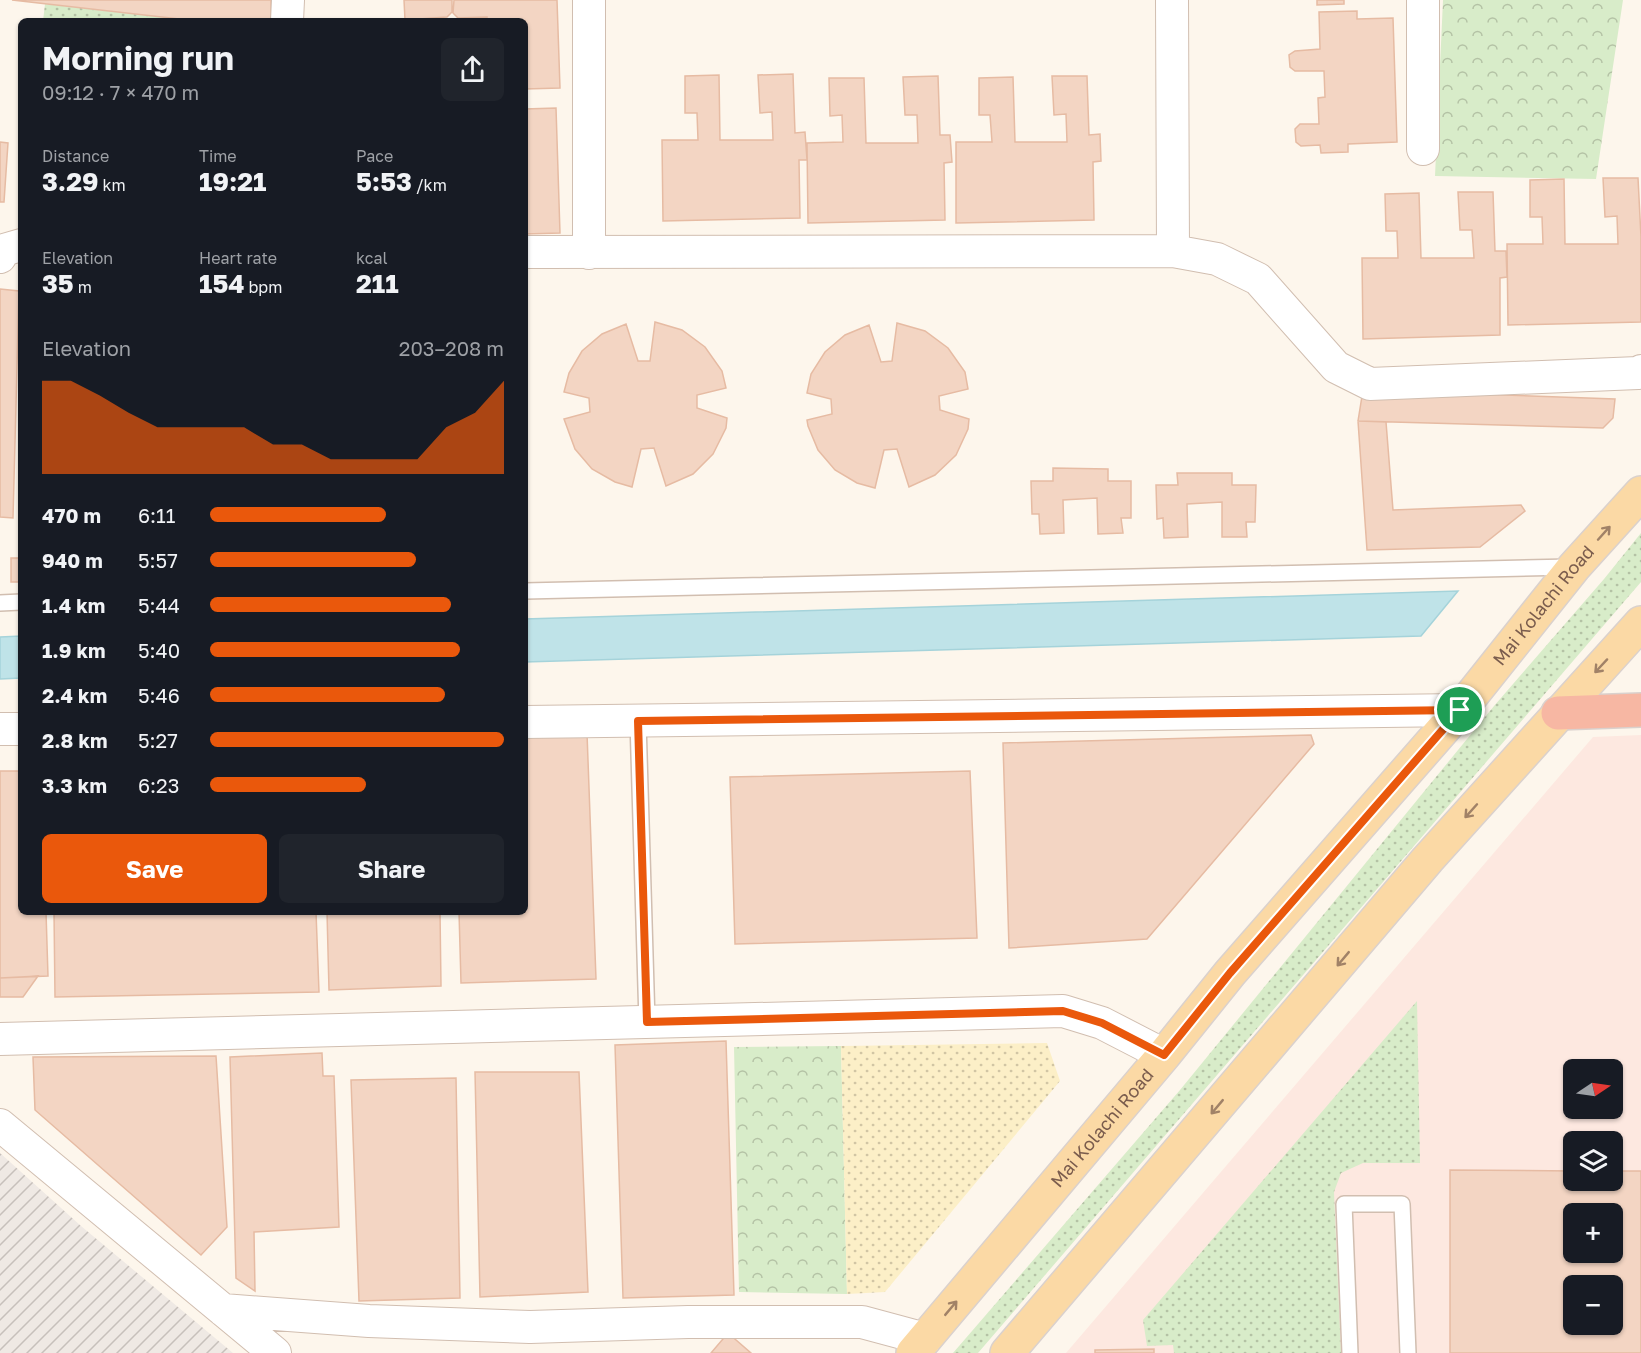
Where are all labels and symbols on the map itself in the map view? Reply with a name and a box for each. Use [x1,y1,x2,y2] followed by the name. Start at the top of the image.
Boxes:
[1597,526,1611,541] one-way arrow
[1488,540,1598,670] street label: Mai Kolachi Road
[1594,659,1608,674] one-way arrow
[1434,684,1485,735] pin
[1464,803,1478,818] one-way arrow
[1336,951,1350,966] one-way arrow
[1563,1059,1623,1119] north arrow
[1046,1064,1158,1191] street label: Mai Kolachi Road
[1210,1099,1223,1115] one-way arrow
[944,1301,958,1316] one-way arrow

